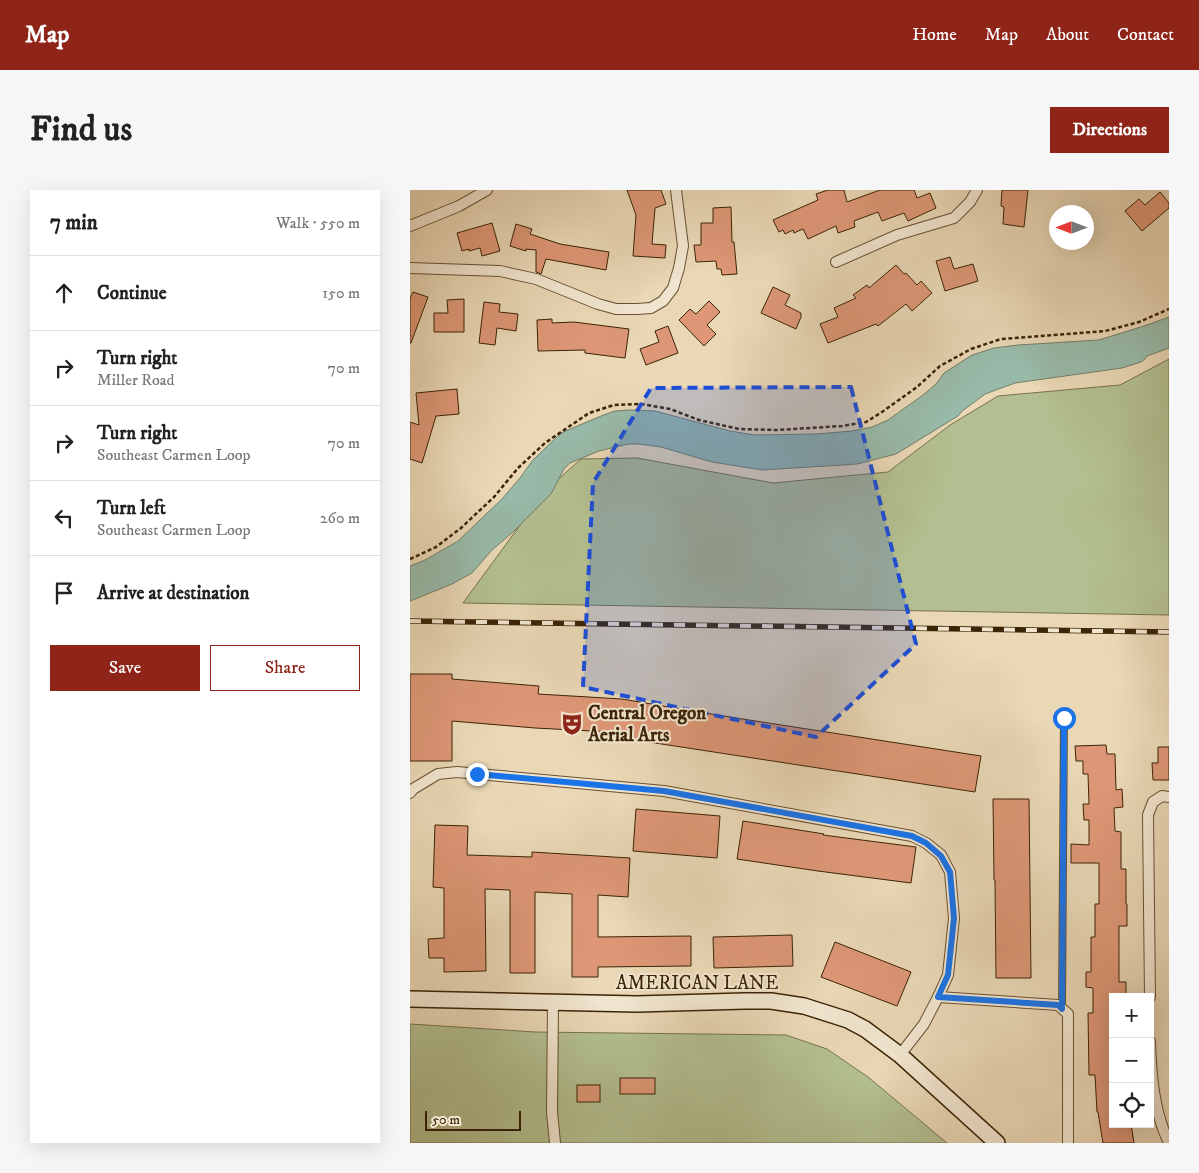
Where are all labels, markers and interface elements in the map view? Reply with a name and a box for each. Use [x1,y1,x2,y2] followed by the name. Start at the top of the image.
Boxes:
[25,20,69,50] text: Map
[912,24,957,46] text: Home
[985,24,1018,46] text: Map
[1046,24,1089,46] text: About
[1117,24,1174,46] text: Contact
[1050,107,1169,153] button: Directions
[30,108,132,152] text: Find us
[1049,205,1094,250] north arrow
[50,210,98,236] text: 7 min
[276,213,360,233] text: Walk · 550 m
[50,279,78,307] icon: ahead
[97,282,167,305] text: Continue
[322,283,360,303] text: 150 m
[97,347,177,370] text: Turn right
[50,354,78,382] icon: right
[328,358,360,378] text: 70 m
[97,370,174,390] text: Miller Road
[97,422,177,445] text: Turn right
[50,429,78,457] icon: right
[328,433,360,453] text: 70 m
[97,445,251,465] text: Southeast Carmen Loop
[97,497,166,520] text: Turn left
[50,504,78,532] icon: left
[320,508,360,528] text: 260 m
[97,520,251,540] text: Southeast Carmen Loop
[50,579,78,607] icon: arrive
[97,582,249,605] text: Arrive at destination
[50,645,200,691] button: Save
[210,645,360,691] button: Share
[587,702,707,747] place label: Central Oregon Aerial Arts
[1053,707,1076,730] route start
[559,711,585,737] theatre icon: Central Oregon Aerial Arts
[466,763,489,786] route end
[616,972,778,995] street label: AMERICAN LANE
[1109,993,1154,1128] map controls
[1109,993,1154,1038] button: +
[1109,1038,1154,1083] button: −
[1109,1083,1154,1128] button: locate
[425,1108,521,1131] scale bar
[432,1111,460,1129] text: 50 m

